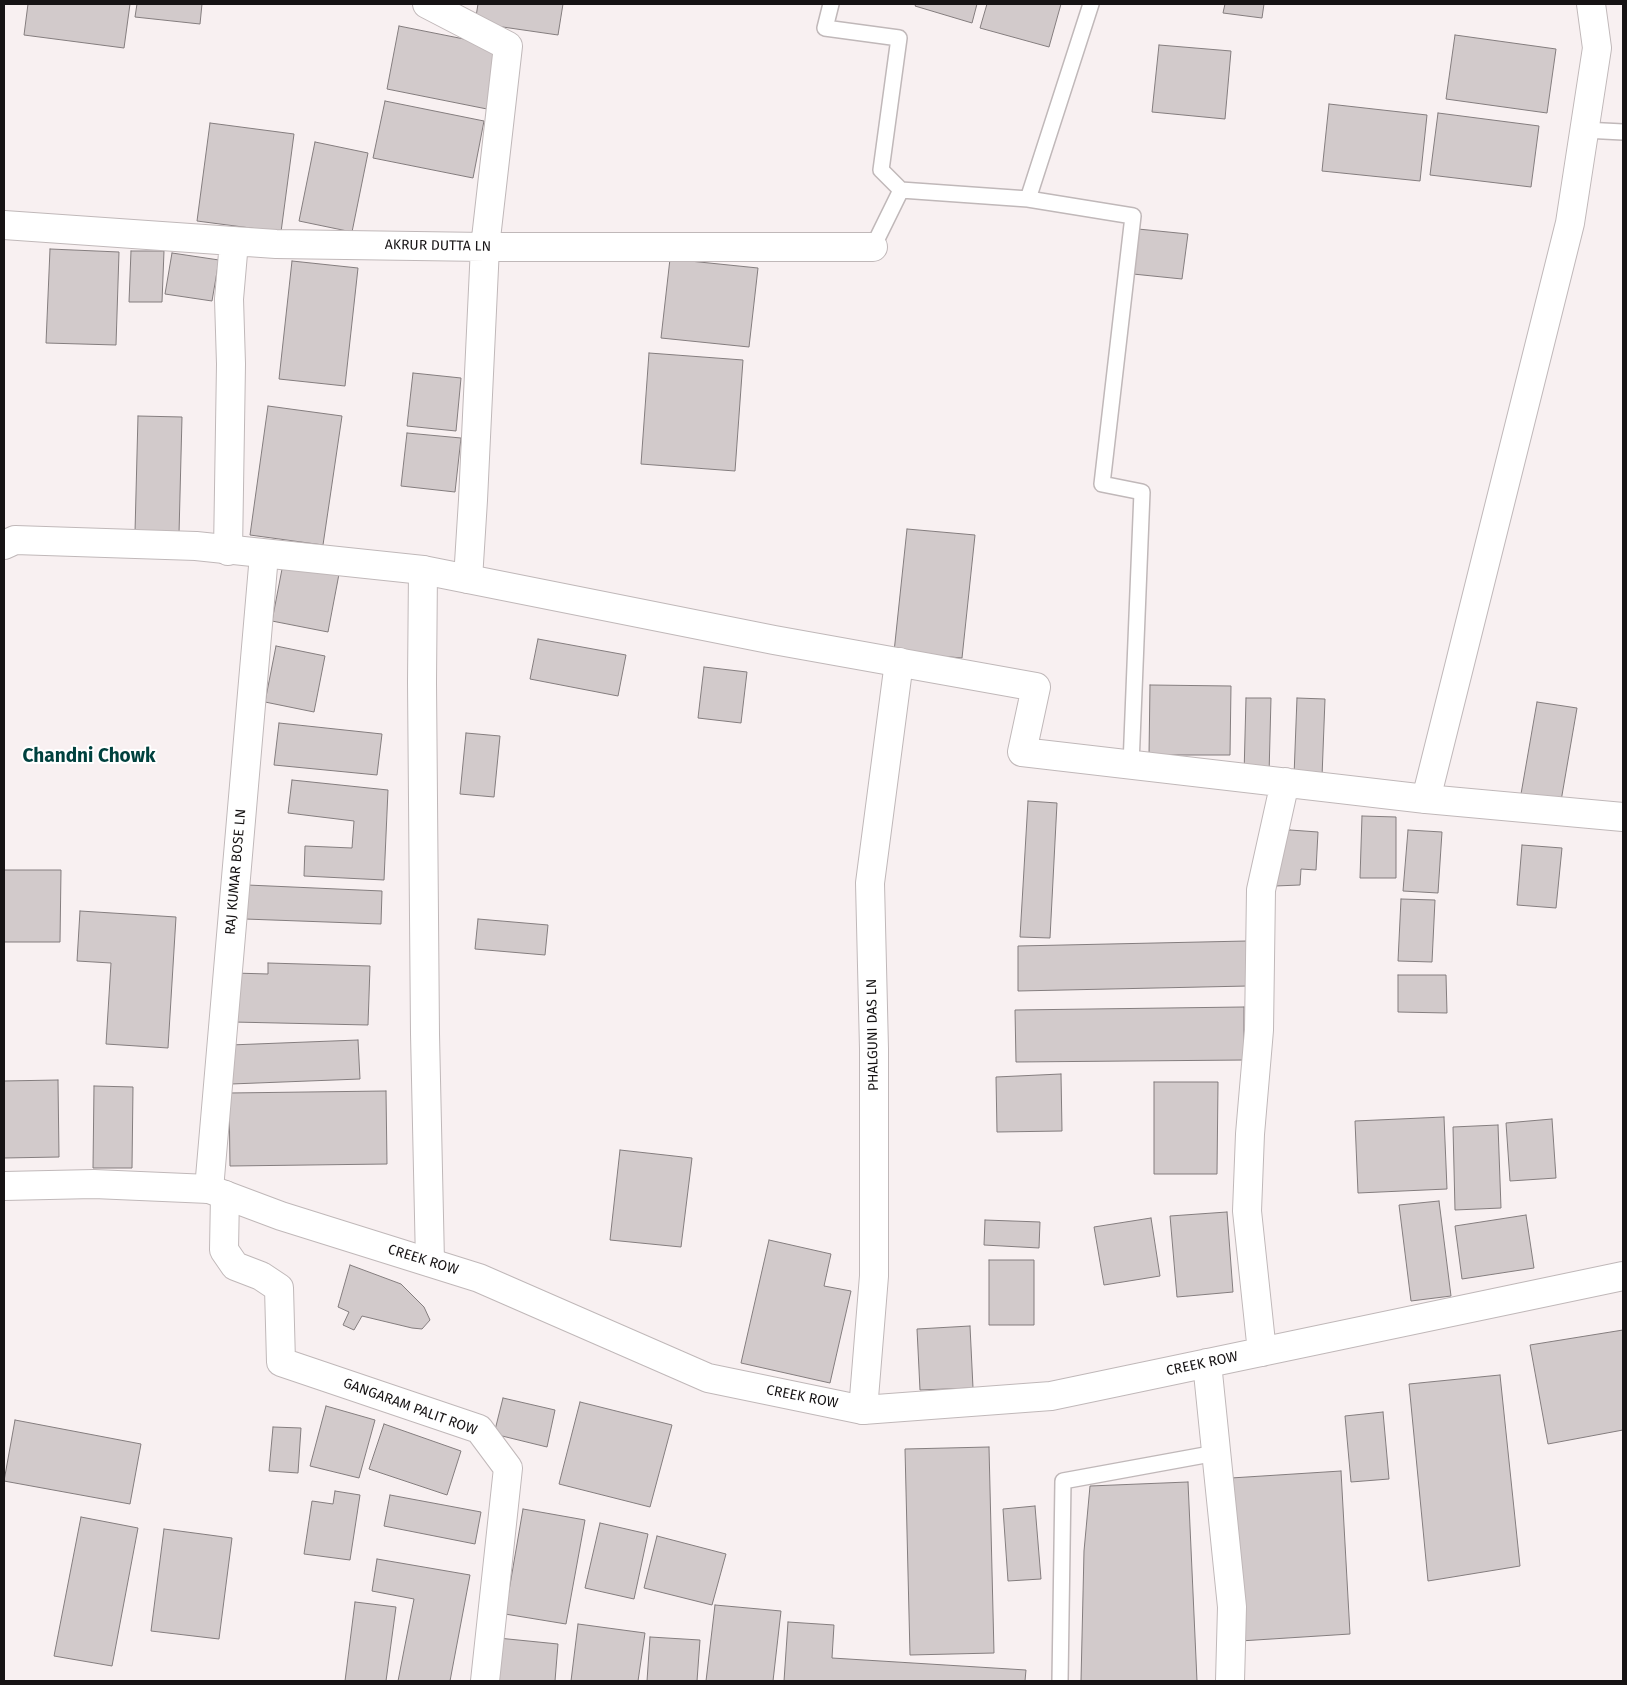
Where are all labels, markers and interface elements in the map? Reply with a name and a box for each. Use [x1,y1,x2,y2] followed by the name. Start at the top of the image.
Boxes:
[385,237,491,255] street label: AKRUR DUTTA LN
[23,746,155,768] district label: Chandni Chowk
[222,808,250,936] street label: RAJ KUMAR BOSE LN
[864,979,882,1091] street label: PHALGUNI DAS LN
[386,1241,460,1279] street label: CREEK ROW
[1165,1348,1239,1380] street label: CREEK ROW
[341,1375,479,1439] street label: GANGARAM PALIT ROW
[765,1382,839,1412] street label: CREEK ROW

